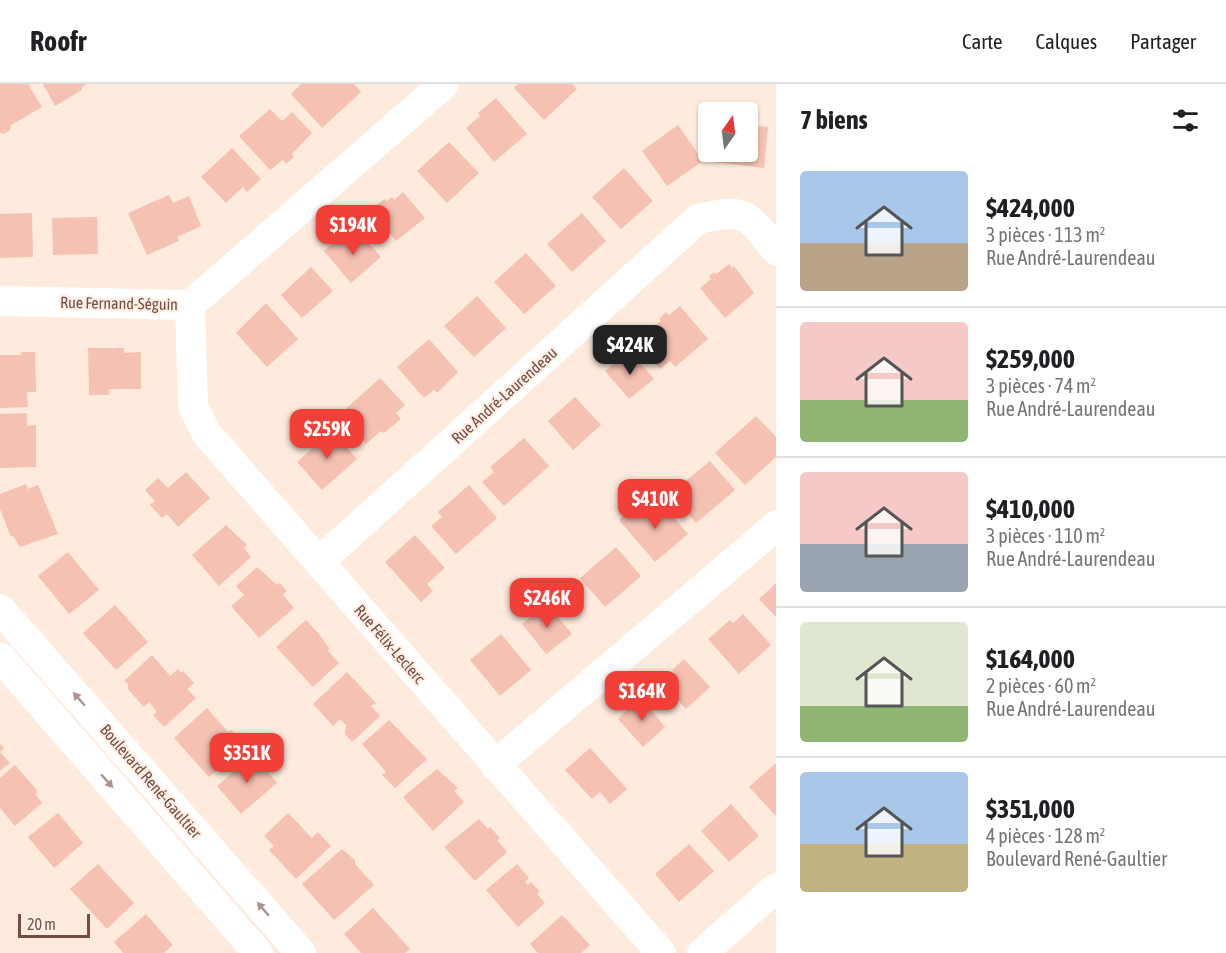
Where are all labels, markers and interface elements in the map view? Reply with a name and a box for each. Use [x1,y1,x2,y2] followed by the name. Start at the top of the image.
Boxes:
[30,25,86,57] text: Roofr
[962,29,1003,53] text: Carte
[1036,29,1097,53] text: Calques
[1130,29,1196,53] text: Partager
[698,102,758,162] north arrow
[698,102,758,162] map controls
[1169,104,1202,137] icon: filters
[800,105,868,135] text: 7 biens
[986,193,1075,223] text: $424,000
[848,195,920,267] icon: home
[311,205,395,256] pin: $194K
[330,213,376,236] text: $194K
[986,223,1105,246] text: 3 pièces · 113 m²
[986,246,1155,269] text: Rue André-Laurendeau
[60,293,178,314] street label: Rue Fernand-Séguin
[588,325,672,376] pin: $424K
[607,333,653,356] text: $424K
[448,343,560,447] street label: Rue André-Laurendeau
[986,344,1075,374] text: $259,000
[848,346,920,418] icon: home
[986,374,1096,397] text: 3 pièces · 74 m²
[986,397,1155,420] text: Rue André-Laurendeau
[285,409,369,460] pin: $259K
[304,417,350,440] text: $259K
[613,479,697,530] pin: $410K
[632,487,678,510] text: $410K
[986,494,1075,524] text: $410,000
[848,496,920,568] icon: home
[986,524,1105,547] text: 3 pièces · 110 m²
[986,547,1155,570] text: Rue André-Laurendeau
[505,578,589,629] pin: $246K
[524,586,570,609] text: $246K
[351,601,429,687] street label: Rue Félix-Leclerc
[986,644,1075,674] text: $164,000
[848,646,920,718] icon: home
[600,671,684,722] pin: $164K
[986,674,1096,697] text: 2 pièces · 60 m²
[619,679,665,702] text: $164K
[73,692,86,707] one-way arrow
[986,697,1155,720] text: Rue André-Laurendeau
[97,720,205,842] street label: Boulevard René-Gaultier
[205,733,289,784] pin: $351K
[224,741,270,764] text: $351K
[101,773,114,788] one-way arrow
[986,794,1075,824] text: $351,000
[848,796,920,868] icon: home
[986,824,1105,847] text: 4 pièces · 128 m²
[986,847,1167,870] text: Boulevard René-Gaultier
[257,902,270,917] one-way arrow
[18,911,90,938] scale bar
[27,915,56,933] text: 20 m

